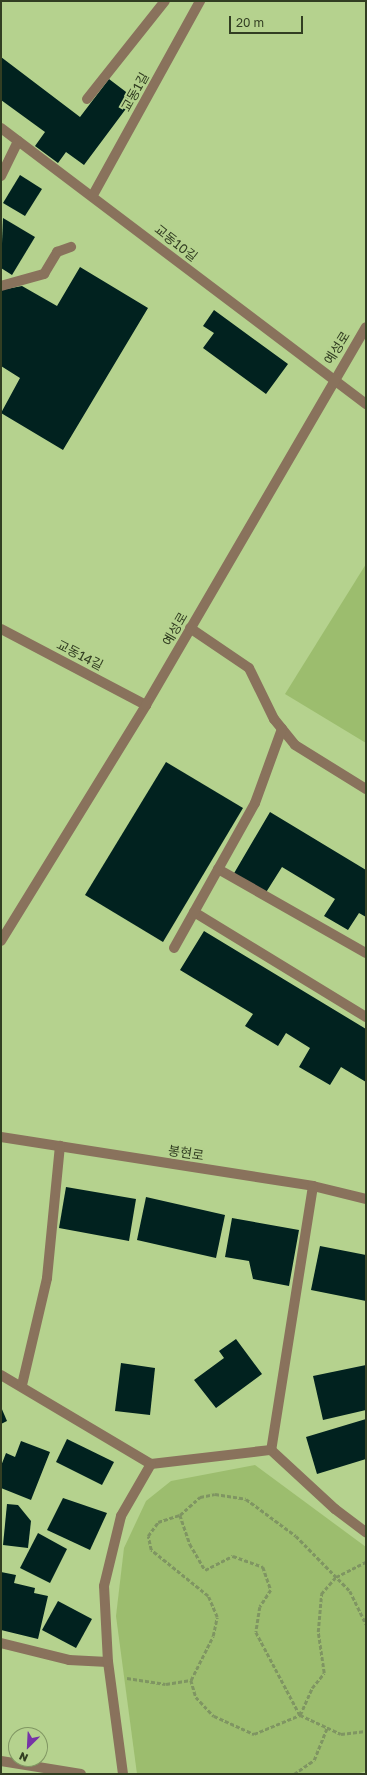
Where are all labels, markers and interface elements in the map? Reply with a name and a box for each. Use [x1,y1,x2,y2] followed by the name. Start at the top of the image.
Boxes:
[231,8,305,34] scale bar
[236,15,264,30] text: 20 m
[118,70,152,114] street label: 교동1길
[151,221,201,265] street label: 교동10길
[321,329,353,367] street label: 예성로
[159,610,191,648] street label: 예성로
[54,637,106,673] street label: 교동14길
[167,1142,205,1164] street label: 봉현로
[8,1727,48,1767] north arrow
[17,1750,30,1765] text: N

